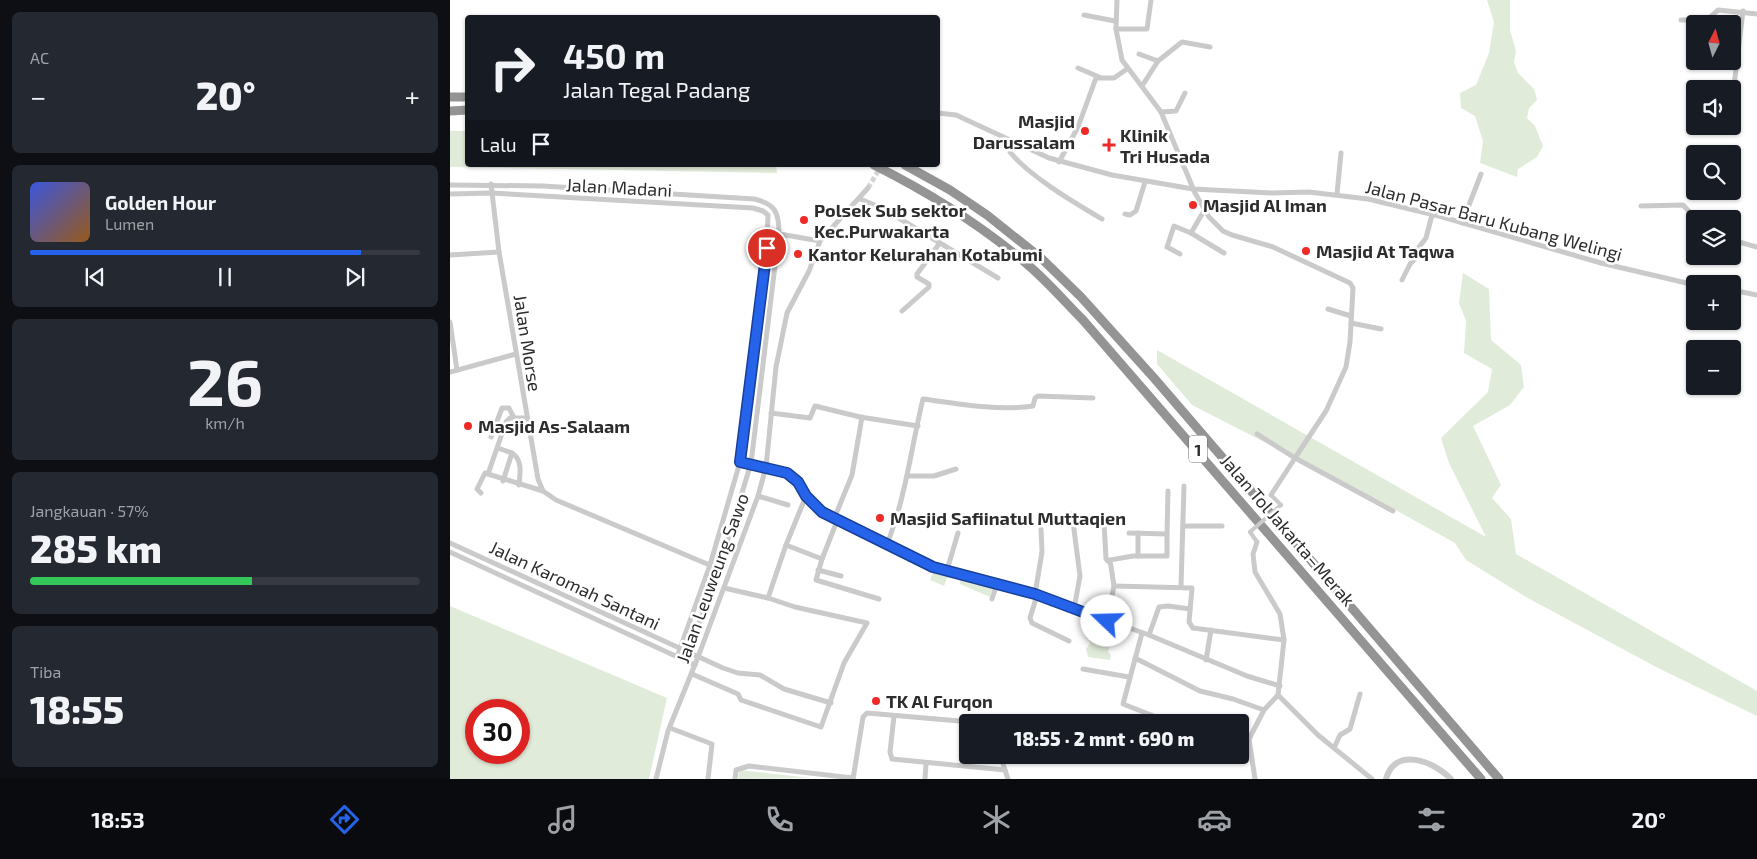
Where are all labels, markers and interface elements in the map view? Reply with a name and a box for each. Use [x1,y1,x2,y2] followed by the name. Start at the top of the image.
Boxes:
[1686,15,1741,70] north arrow
[1686,15,1741,395] map controls
[563,34,665,76] text: 450 m
[480,35,545,100] icon: right
[30,48,49,67] text: AC
[196,72,255,118] text: 20°
[563,76,750,102] text: Jalan Tegal Padang
[30,79,46,113] text: −
[405,79,420,113] text: +
[1686,80,1741,135] button: sound
[973,110,1075,153] place label: Masjid Darussalam
[1120,124,1210,167] place label: Klinik Tri Husada
[1079,125,1091,137] marker: Masjid Darussalam
[527,130,555,158] icon: arrive
[480,133,517,156] text: Lalu
[1102,138,1116,152] marker: Klinik Tri Husada
[1686,145,1741,200] button: search
[565,173,673,201] street label: Jalan Madani
[1363,175,1625,265] street label: Jalan Pasar Baru Kubang Welingi
[105,191,216,214] text: Golden Hour
[1203,194,1327,216] place label: Masjid Al Iman
[814,199,967,242] place label: Polsek Sub sektor Kec.Purwakarta
[1187,199,1199,211] marker: Masjid Al Iman
[1686,210,1741,265] button: layers
[105,214,154,233] text: Lumen
[798,214,810,226] marker: Polsek Sub sektor Kec.Purwakarta
[746,227,788,269] pin
[753,234,781,262] icon: arrive
[1316,240,1455,262] place label: Masjid At Taqwa
[808,243,1043,265] place label: Kantor Kelurahan Kotabumi
[1300,245,1312,257] marker: Masjid At Taqwa
[792,248,804,260] marker: Kantor Kelurahan Kotabumi
[81,263,109,291] icon: previous
[211,263,239,291] icon: pause
[341,263,369,291] icon: next
[1686,275,1741,330] button: +
[509,293,547,393] street label: Jalan Morse
[1686,340,1741,395] button: −
[187,341,263,419] text: 26
[205,413,245,432] text: km/h
[478,415,630,437] place label: Masjid As-Salaam
[462,420,474,432] marker: Masjid As-Salaam
[1189,436,1207,462] road number: 1
[1216,450,1360,610] street label: Jalan Tol Jakarta–Merak
[671,490,753,666] street label: Jalan Leuweung Sawo
[30,501,149,520] text: Jangkauan · 57%
[890,507,1126,529] place label: Masjid Safiinatul Muttaqien
[874,512,886,524] marker: Masjid Safiinatul Muttaqien
[30,525,162,571] text: 285 km
[486,536,664,634] street label: Jalan Karomah Santani
[1080,594,1132,646] position arrow
[30,662,61,681] text: Tiba
[30,686,124,732] text: 18:55
[886,690,993,712] place label: TK Al Furqon
[870,695,882,707] marker: TK Al Furqon
[465,699,530,764] speed limit sign: 30
[1014,727,1194,750] text: 18:55 · 2 mnt · 690 m
[327,802,362,837] icon: directions
[545,802,580,837] icon: music
[762,802,797,837] icon: phone
[979,802,1014,837] icon: climate
[1197,802,1232,837] icon: car
[1414,802,1449,837] icon: filters
[91,806,145,832] text: 18:53
[1632,806,1666,832] text: 20°

